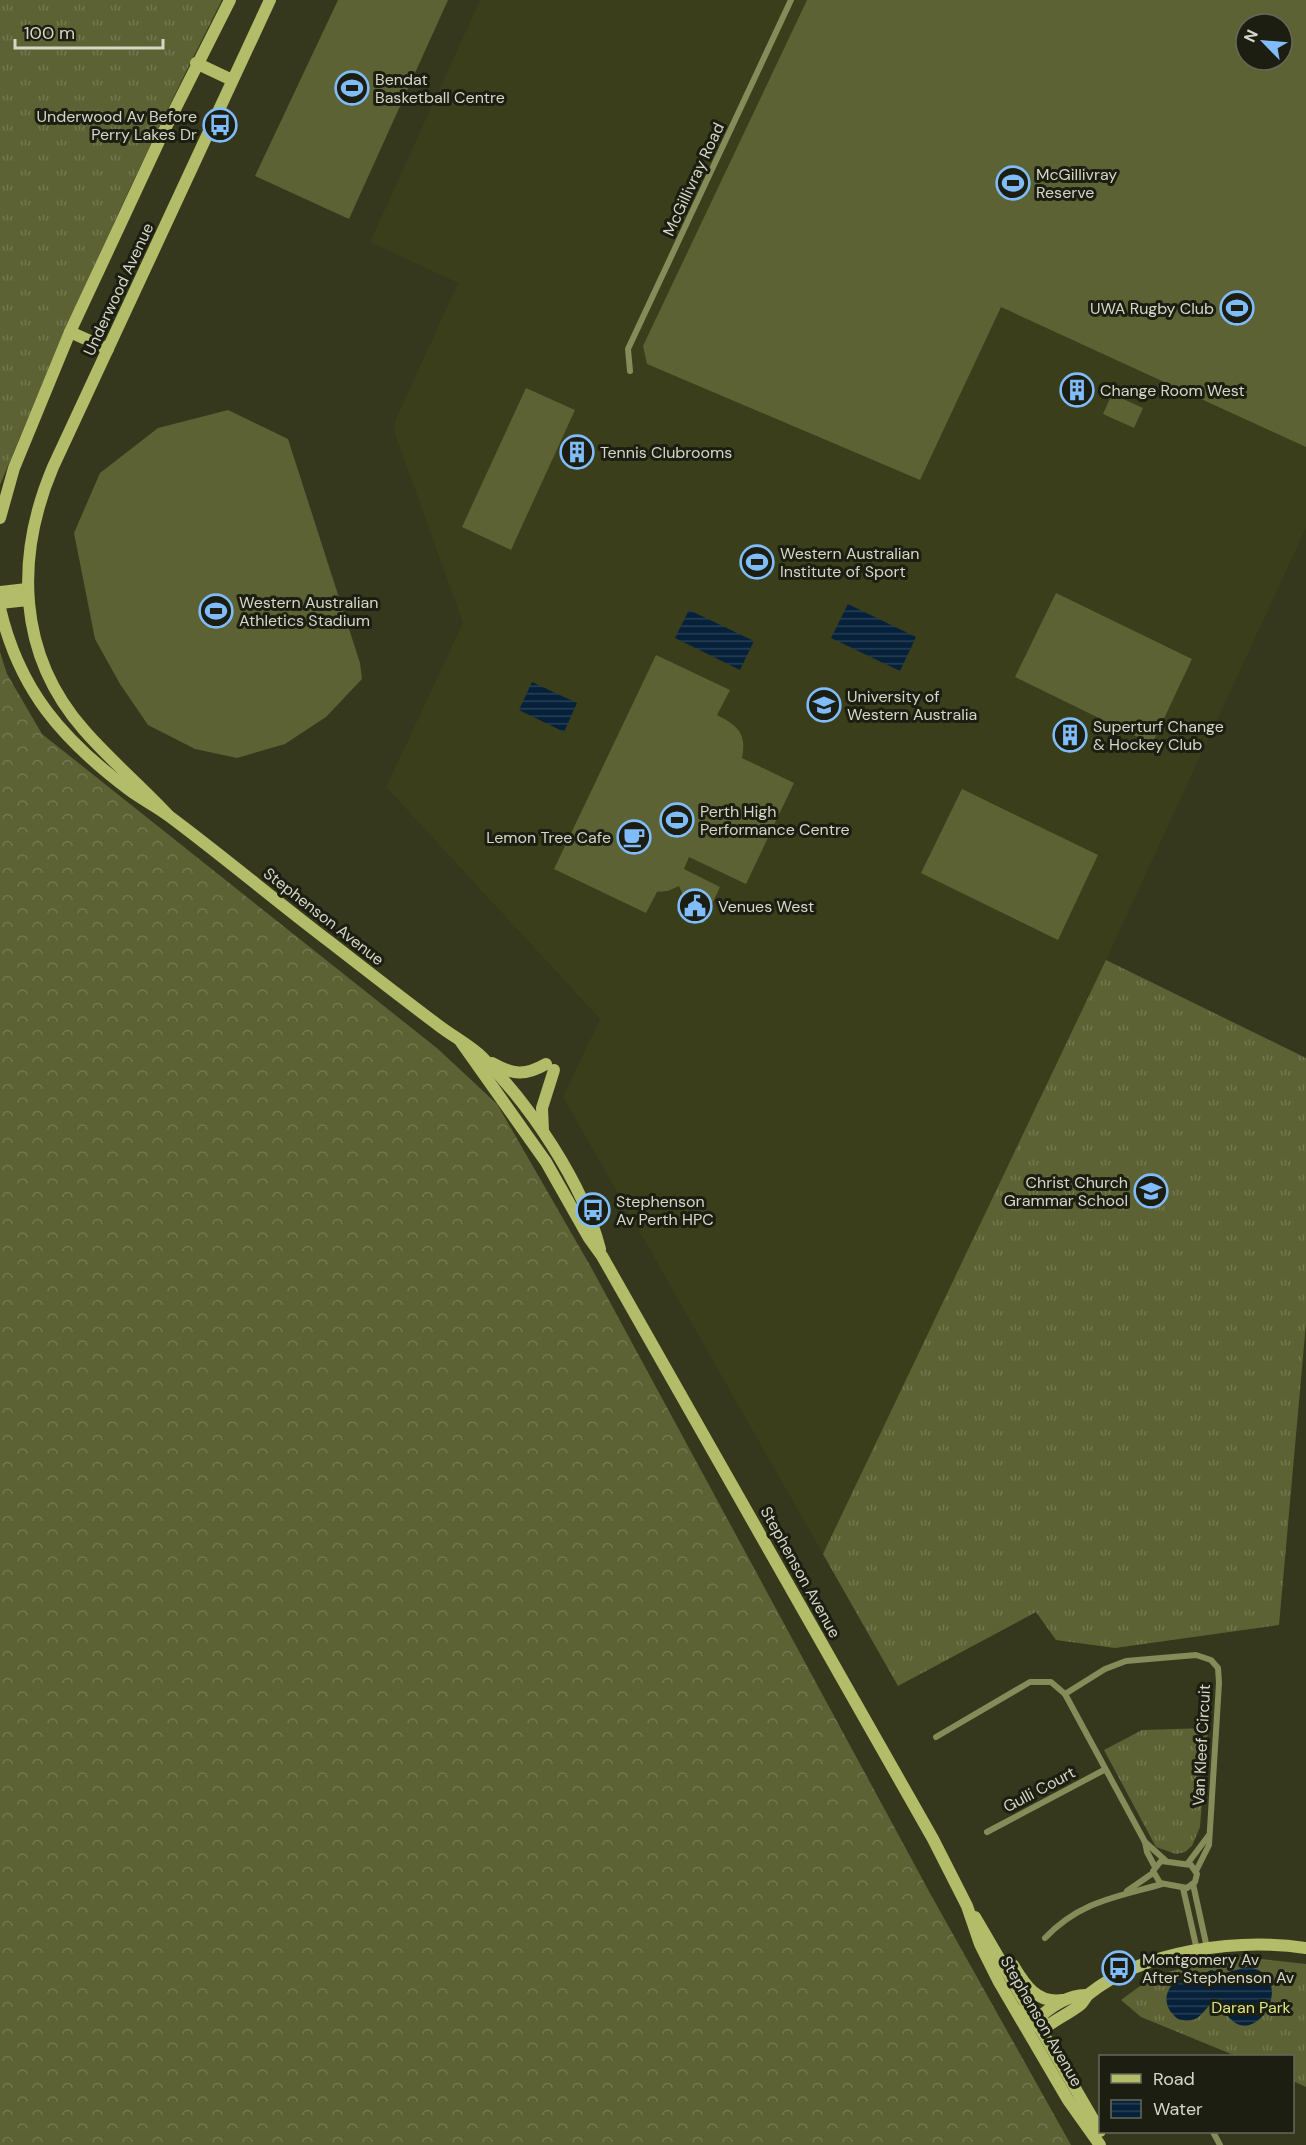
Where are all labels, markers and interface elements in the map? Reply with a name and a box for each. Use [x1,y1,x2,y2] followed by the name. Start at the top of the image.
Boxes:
[15,12,164,50] scale bar
[1234,12,1294,72] north arrow
[24,21,75,45] text: 100 m
[1239,26,1263,46] text: N
[375,69,505,108] place label: Bendat Basketball Centre
[334,70,370,106] sports icon: Bendat Basketball Centre
[37,106,197,145] place label: Underwood Av Before Perry Lakes Dr
[202,107,238,143] bus stop icon: Underwood Av Before Perry Lakes Dr
[658,119,729,239] street label: McGillivray Road
[1036,164,1117,203] place label: McGillivray Reserve
[995,165,1031,201] sports icon: McGillivray Reserve
[78,219,158,359] street label: Underwood Avenue
[1219,290,1255,326] sports icon: UWA Rugby Club
[1090,298,1214,319] place label: UWA Rugby Club
[1059,372,1095,408] building icon: Change Room West
[1100,380,1245,401] place label: Change Room West
[559,434,595,470] building icon: Tennis Clubrooms
[600,442,732,463] place label: Tennis Clubrooms
[780,543,919,582] place label: Western Australian Institute of Sport
[739,544,775,580] sports icon: Western Australian Institute of Sport
[239,592,378,631] place label: Western Australian Athletics Stadium
[198,593,234,629] sports icon: Western Australian Athletics Stadium
[847,686,977,725] place label: University of Western Australia
[806,687,842,723] school or university icon: University of Western Australia
[1093,716,1224,755] place label: Superturf Change & Hockey Club
[1052,717,1088,753] building icon: Superturf Change & Hockey Club
[700,801,850,840] place label: Perth High Performance Centre
[659,802,695,838] sports icon: Perth High Performance Centre
[616,819,652,855] cafe icon: Lemon Tree Cafe
[486,827,611,848] place label: Lemon Tree Cafe
[259,863,388,970] street label: Stephenson Avenue
[677,888,713,924] public building icon: Venues West
[718,896,814,917] place label: Venues West
[1004,1172,1128,1211] place label: Christ Church Grammar School
[1133,1173,1169,1209] school or university icon: Christ Church Grammar School
[616,1191,714,1230] place label: Stephenson Av Perth HPC
[575,1192,611,1228] bus stop icon: Stephenson Av Perth HPC
[756,1503,845,1642] street label: Stephenson Avenue
[1188,1684,1215,1807] street label: Van Kleef Circuit
[999,1762,1079,1817] street label: Gulli Court
[1142,1949,1295,1988] place label: Montgomery Av After Stephenson Av
[1101,1950,1137,1986] bus stop icon: Montgomery Av After Stephenson Av
[996,1952,1087,2090] street label: Stephenson Avenue
[1211,1997,1291,2018] park label: Daran Park
[1099,2055,1294,2133] legend
[1153,2067,1195,2091] text: Road
[1153,2097,1203,2121] text: Water

